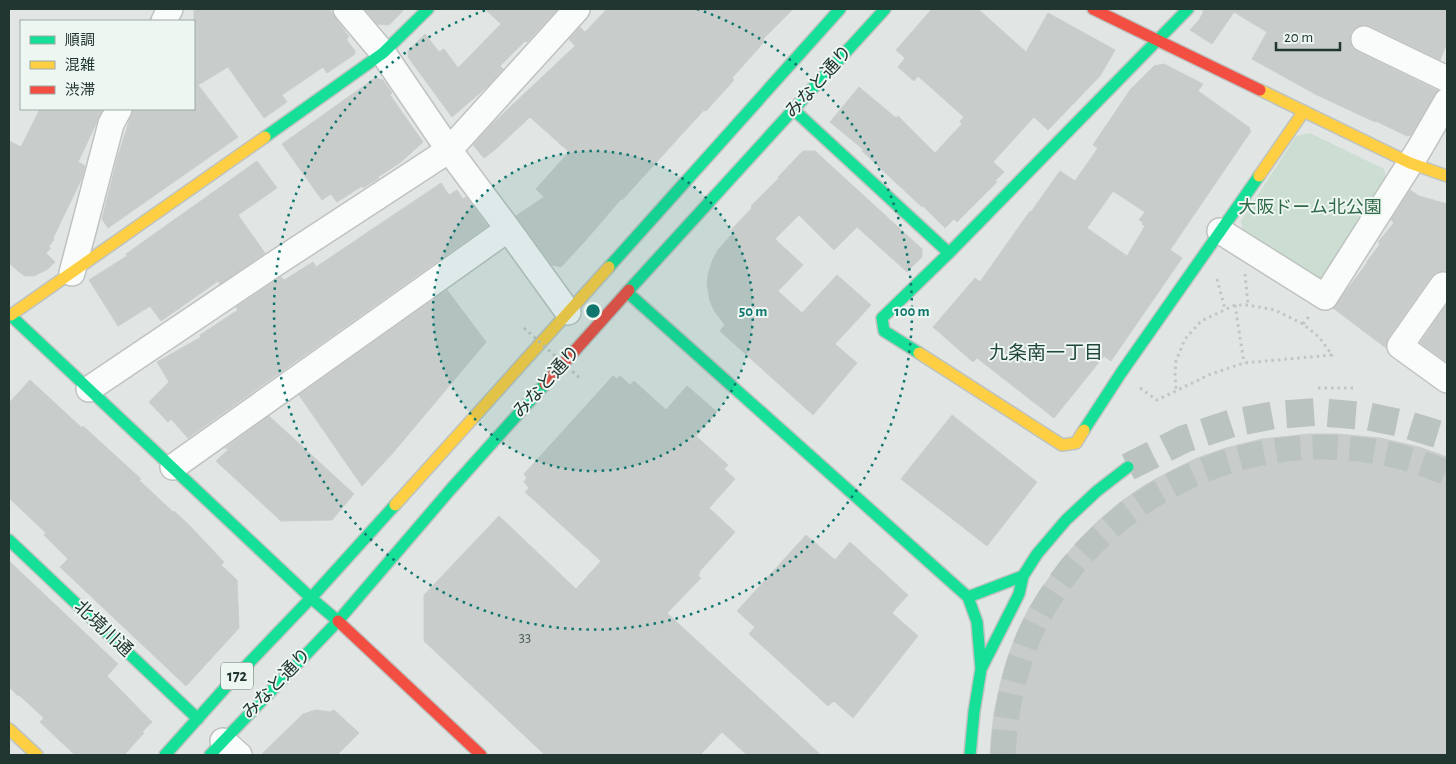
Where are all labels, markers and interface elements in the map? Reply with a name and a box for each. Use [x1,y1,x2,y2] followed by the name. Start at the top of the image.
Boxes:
[20,20,195,110] legend
[1276,20,1340,52] scale bar
[1284,30,1313,45] text: 20 m
[65,33,95,48] text: 順調
[781,42,856,121] street label: みなと通り
[65,57,95,73] text: 混雑
[65,82,95,98] text: 渋滞
[1238,197,1382,217] park label: 大阪ドーム北公園
[584,302,602,320] centre of rings
[739,304,767,319] text: 50 m
[894,304,930,319] text: 100 m
[509,342,584,421] street label: みなと通り
[989,343,1103,363] district label: 九条南一丁目
[71,596,137,660] street label: 北境川通
[519,630,531,645] house number: 33
[239,645,315,723] street label: みなと通り
[221,662,253,689] road number: 172

